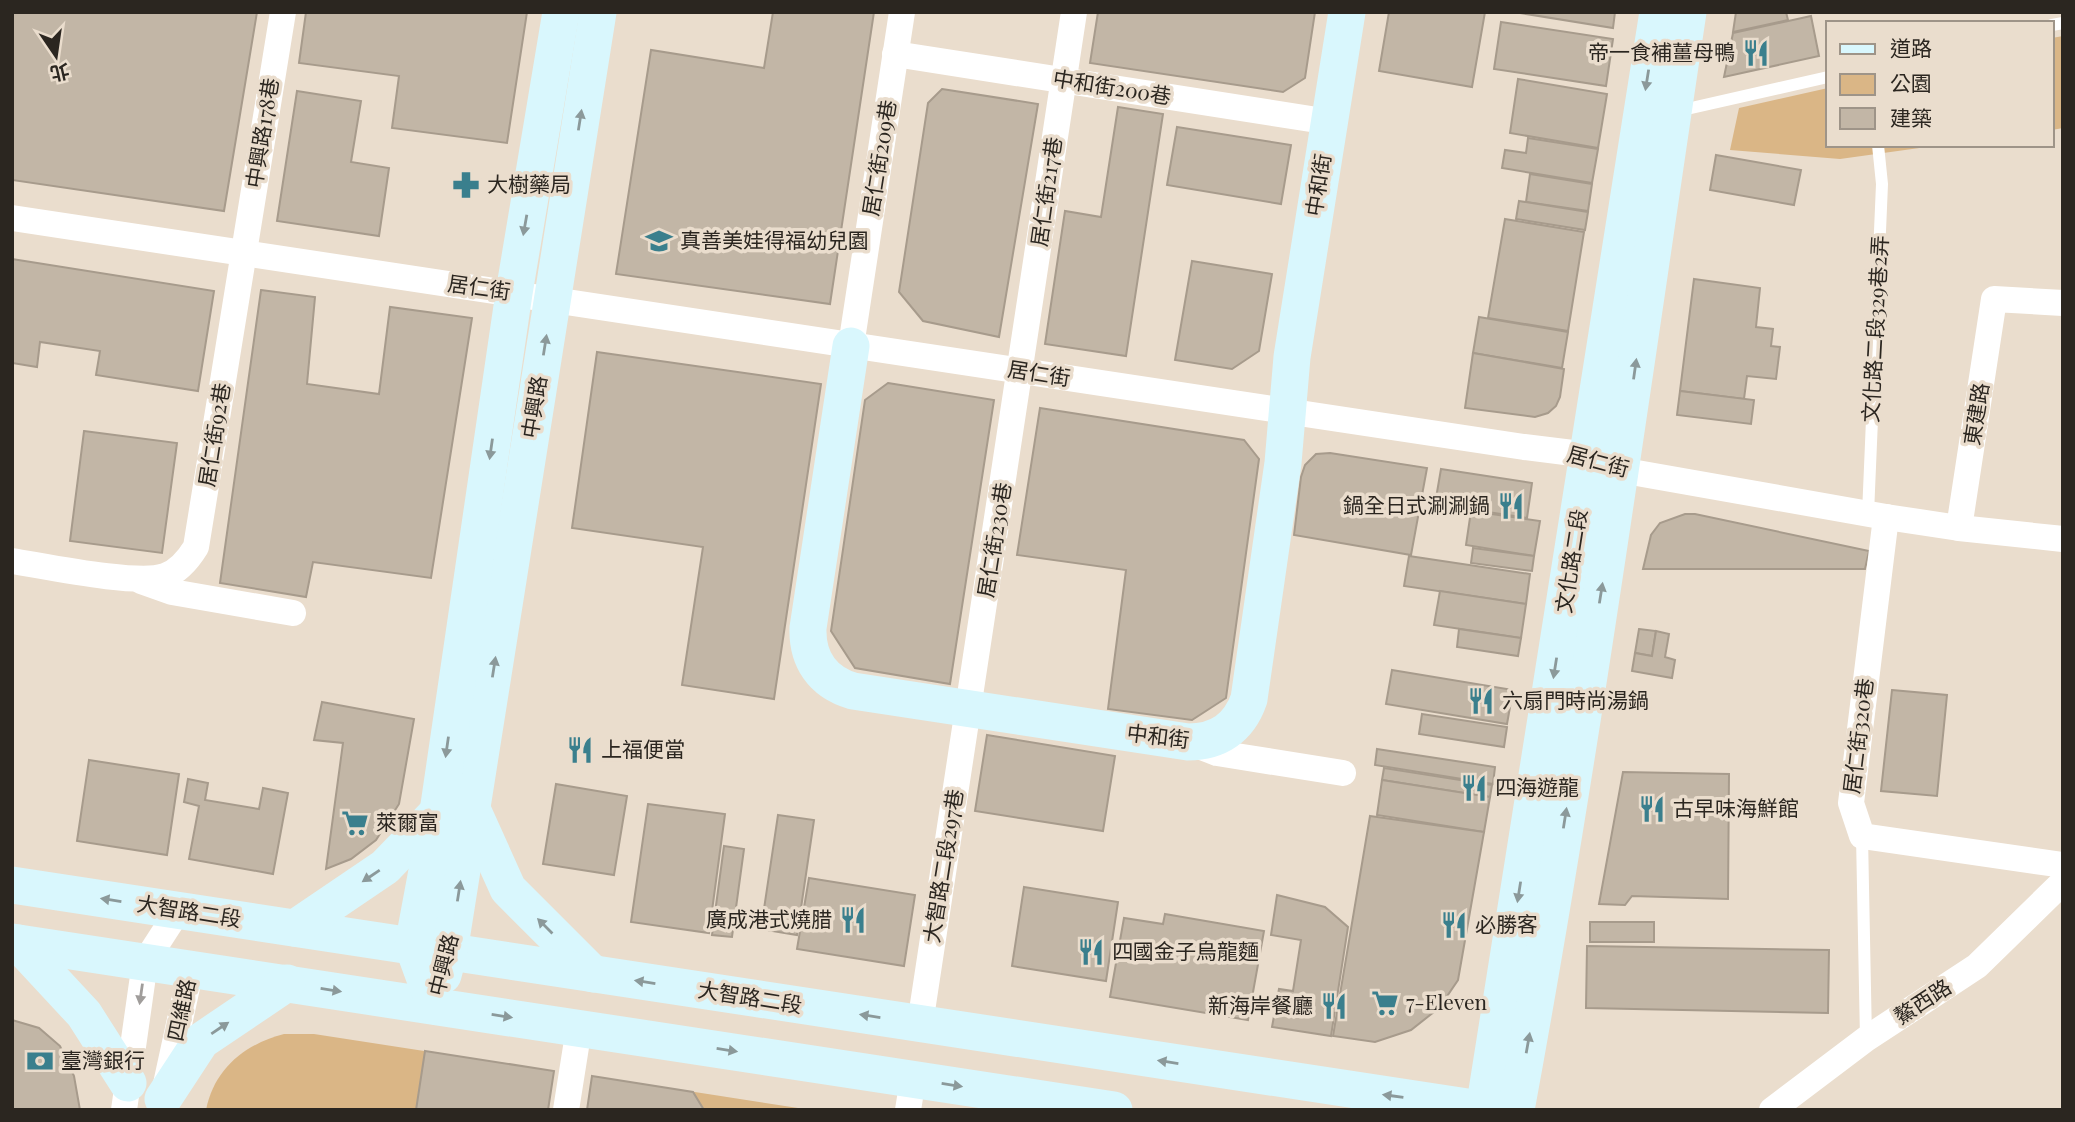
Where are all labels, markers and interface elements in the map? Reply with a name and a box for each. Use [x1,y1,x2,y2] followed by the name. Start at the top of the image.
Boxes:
[21,21,91,91] north arrow
[1826,21,2054,147] legend
[1890,33,1932,61] text: 道路
[1588,37,1735,65] place label: 帝一食補薑母鴨
[1741,38,1771,68] restaurant icon: 帝一食補薑母鴨
[48,59,72,88] text: 北
[1051,63,1173,109] street label: 中和街200巷
[1890,68,1932,96] text: 公園
[1641,69,1652,91] one-way arrow
[238,76,284,190] street label: 中興路178巷
[855,98,901,218] street label: 居仁街209巷
[1890,103,1932,131] text: 建築
[575,109,586,131] one-way arrow
[1023,135,1067,248] street label: 居仁街217巷
[1298,151,1336,218] street label: 中和街
[487,169,571,197] place label: 大樹藥局
[451,170,481,200] pharmacy icon: 大樹藥局
[519,214,530,236] one-way arrow
[680,225,869,253] place label: 真善美娃得福幼兒園
[644,226,674,256] school or university icon: 真善美娃得福幼兒園
[1855,235,1893,423] street label: 文化路二段329巷2弄
[446,268,512,304] street label: 居仁街
[540,334,551,356] one-way arrow
[1006,353,1073,391] street label: 居仁街
[1630,357,1641,379] one-way arrow
[514,373,552,440] street label: 中興路
[1956,380,1994,447] street label: 東建路
[191,381,235,489] street label: 居仁街92巷
[1564,438,1633,482] street label: 居仁街
[485,439,496,461] one-way arrow
[970,480,1016,599] street label: 居仁街230巷
[1343,490,1490,518] place label: 鍋全日式涮涮鍋
[1496,491,1526,521] restaurant icon: 鍋全日式涮涮鍋
[1548,507,1592,615] street label: 文化路二段
[1596,582,1607,604] one-way arrow
[489,656,500,678] one-way arrow
[1549,657,1560,679] one-way arrow
[1836,676,1878,795] street label: 居仁街320巷
[1502,685,1649,713] place label: 六扇門時尚湯鍋
[1466,686,1496,716] restaurant icon: 六扇門時尚湯鍋
[1125,717,1191,753] street label: 中和街
[601,734,685,762] place label: 上福便當
[565,735,595,765] restaurant icon: 上福便當
[441,736,452,758] one-way arrow
[1495,772,1579,800] place label: 四海遊龍
[1459,773,1489,803] restaurant icon: 四海遊龍
[916,787,968,945] street label: 大智路二段297巷
[1673,793,1799,821] place label: 古早味海鮮館
[1637,794,1667,824] restaurant icon: 古早味海鮮館
[376,807,439,835] place label: 萊爾富
[1560,807,1571,829] one-way arrow
[340,808,370,838] supermarket icon: 萊爾富
[361,870,381,883] one-way arrow
[454,880,465,902] one-way arrow
[1513,881,1524,903] one-way arrow
[135,888,243,932] street label: 大智路二段
[100,895,122,906] one-way arrow
[706,904,832,932] place label: 廣成港式燒腊
[838,905,868,935] restaurant icon: 廣成港式燒腊
[1475,909,1538,937] place label: 必勝客
[1439,910,1469,940] restaurant icon: 必勝客
[537,918,553,934] one-way arrow
[421,931,463,998] street label: 中興路
[1112,936,1259,964] place label: 四國金子烏龍麵
[1076,937,1106,967] restaurant icon: 四國金子烏龍麵
[1888,971,1956,1029] street label: 鰲西路
[696,974,804,1018] street label: 大智路二段
[160,976,200,1043] street label: 四維路
[634,976,656,987] one-way arrow
[135,983,146,1005] one-way arrow
[320,985,342,996] one-way arrow
[1406,987,1488,1015] place label: 7-Eleven
[1370,988,1400,1018] supermarket icon: 7-Eleven
[1208,990,1313,1018] place label: 新海岸餐廳
[1319,991,1349,1021] restaurant icon: 新海岸餐廳
[491,1011,513,1022] one-way arrow
[859,1011,881,1022] one-way arrow
[211,1022,230,1035] one-way arrow
[1523,1032,1534,1054] one-way arrow
[61,1045,145,1073] place label: 臺灣銀行
[716,1045,738,1056] one-way arrow
[25,1046,55,1076] bank icon: 臺灣銀行
[1157,1056,1179,1067] one-way arrow
[941,1080,963,1091] one-way arrow
[1382,1090,1404,1101] one-way arrow

